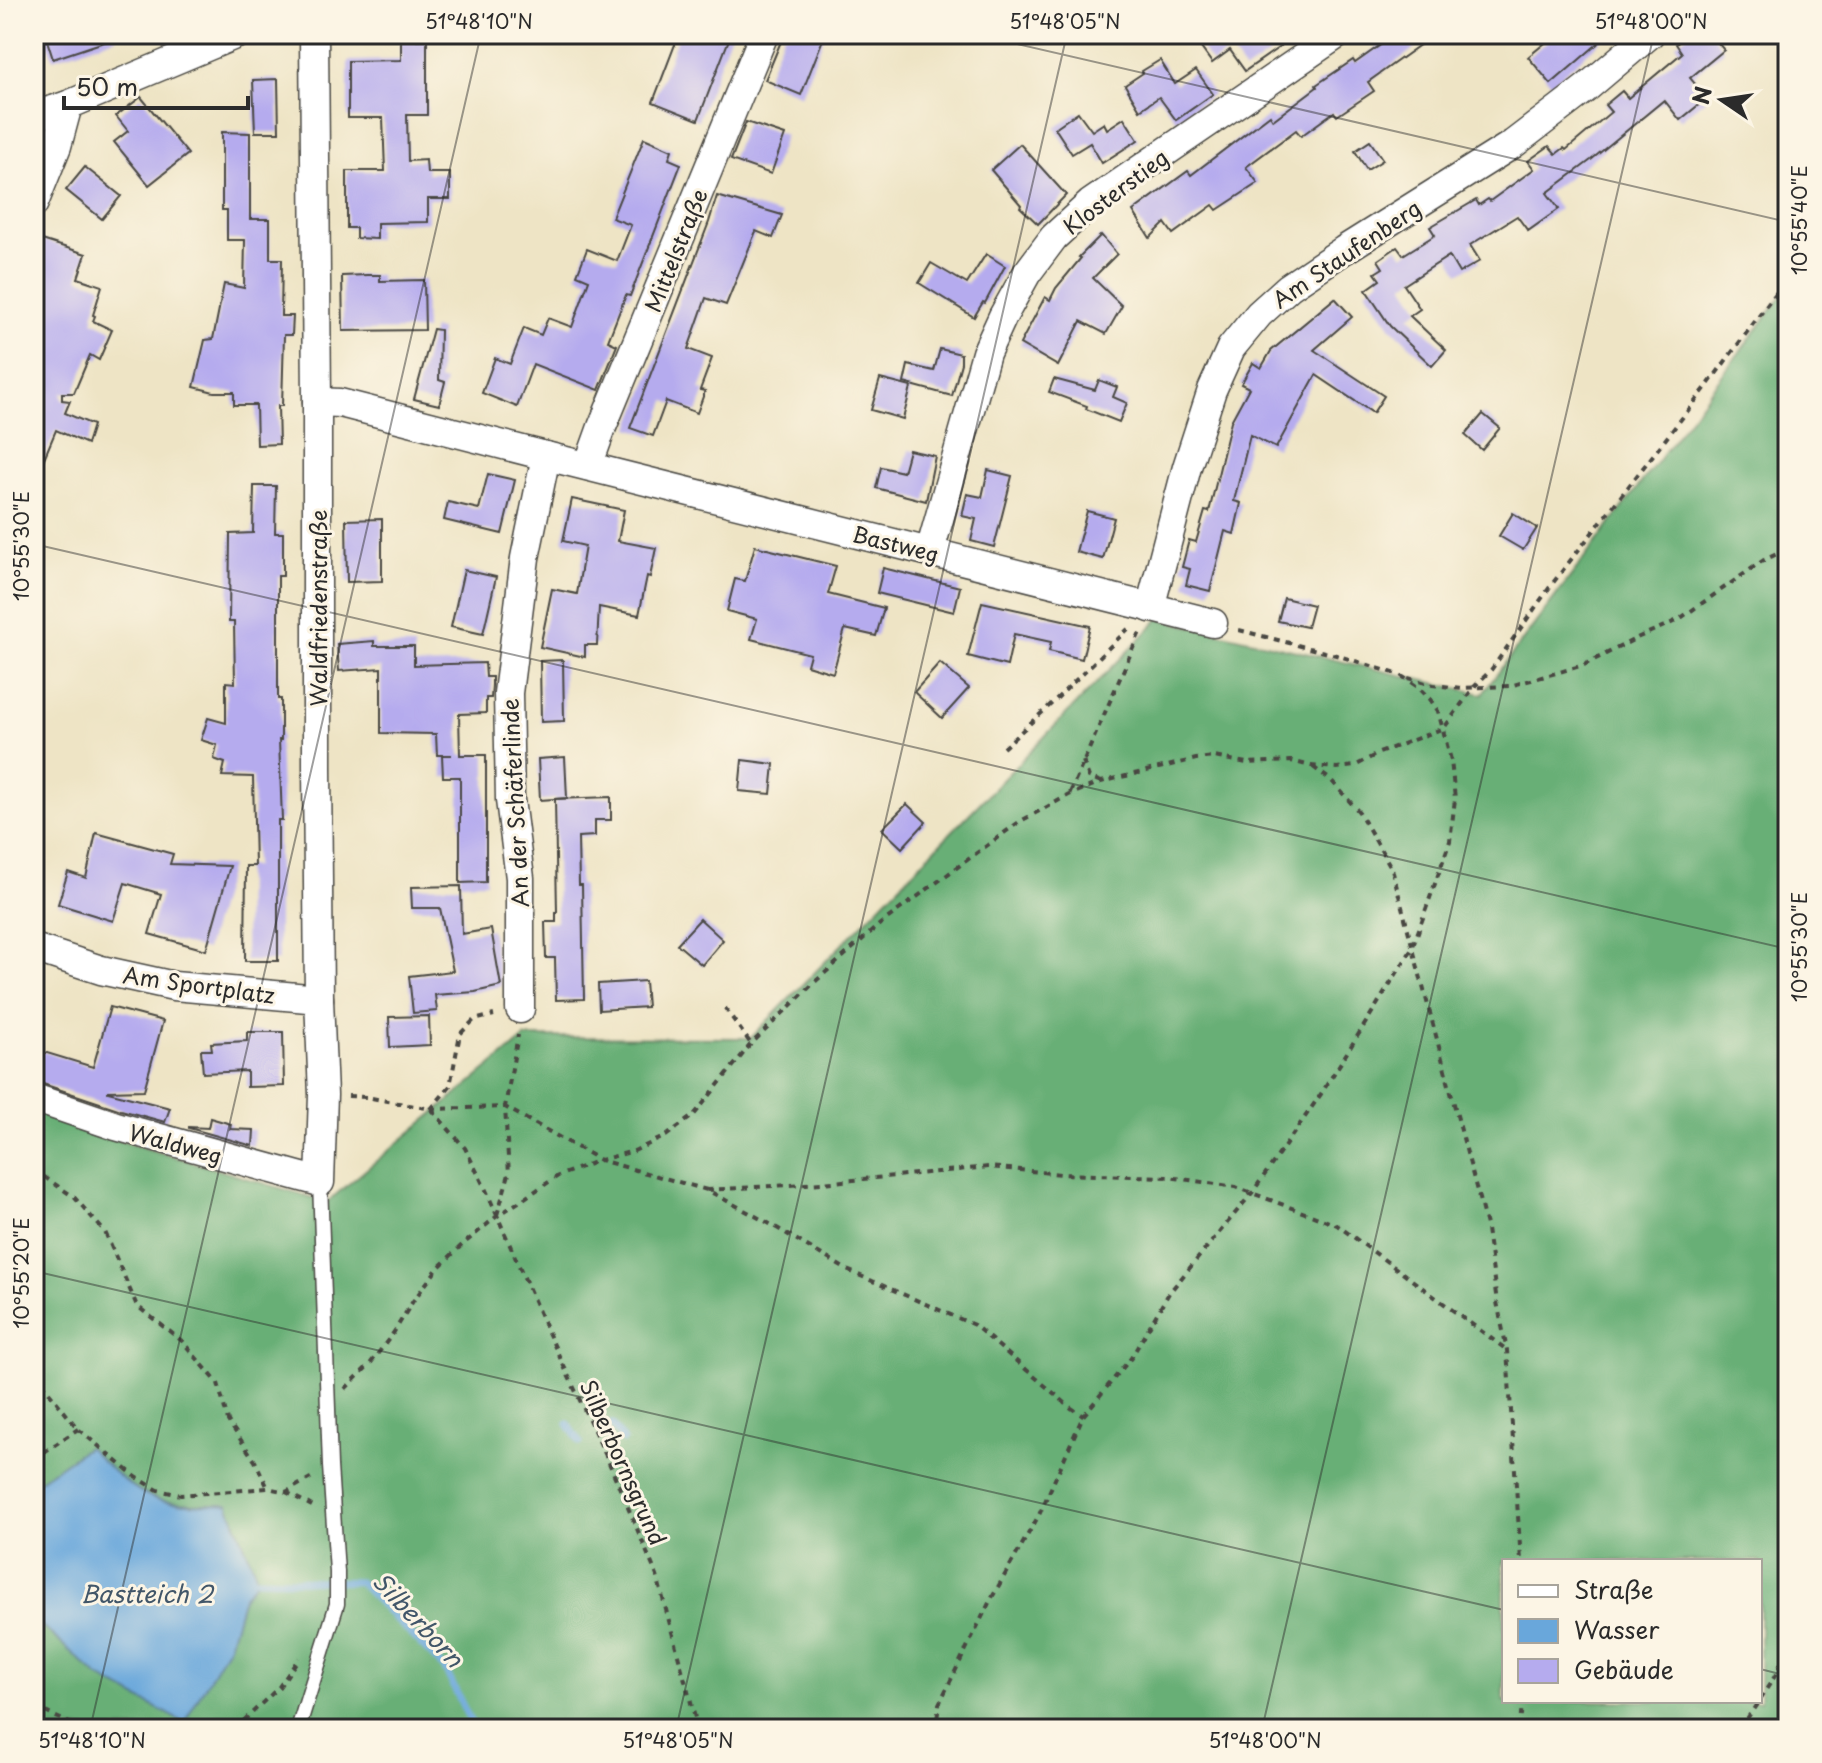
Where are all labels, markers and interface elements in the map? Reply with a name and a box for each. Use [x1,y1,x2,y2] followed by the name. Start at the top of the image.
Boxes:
[425,6,533,36] text: 51°48'10"N
[1009,6,1121,36] text: 51°48'05"N
[1594,6,1708,36] text: 51°48'00"N
[64,60,248,110] scale bar
[1682,60,1762,140] north arrow
[76,68,138,104] text: 50 m
[1683,83,1719,107] text: N
[1055,140,1175,242] street label: Klosterstieg
[1784,165,1814,275] text: 10°55'40"E
[635,183,715,317] street label: Mittelstraße
[1265,191,1427,315] street label: Am Staufenberg
[6,491,36,601] text: 10°55'30"E
[301,510,334,706] street label: Waldfriedenstraße
[849,516,943,570] street label: Bastweg
[492,698,536,908] street label: An der Schäferlinde
[1784,892,1814,1002] text: 10°55'30"E
[121,957,277,1011] street label: Am Sportplatz
[126,1115,226,1171] street label: Waldweg
[6,1217,36,1329] text: 10°55'20"E
[573,1374,675,1550] street label: Silberbornsgrund
[1502,1559,1762,1703] legend
[366,1563,473,1675] water label: Silberborn
[1574,1571,1653,1607] text: Straße
[81,1575,215,1611] water label: Bastteich 2
[1574,1611,1660,1647] text: Wasser
[1574,1651,1674,1687] text: Gebäude
[38,1725,146,1755] text: 51°48'10"N
[622,1725,734,1755] text: 51°48'05"N
[1208,1725,1322,1755] text: 51°48'00"N

